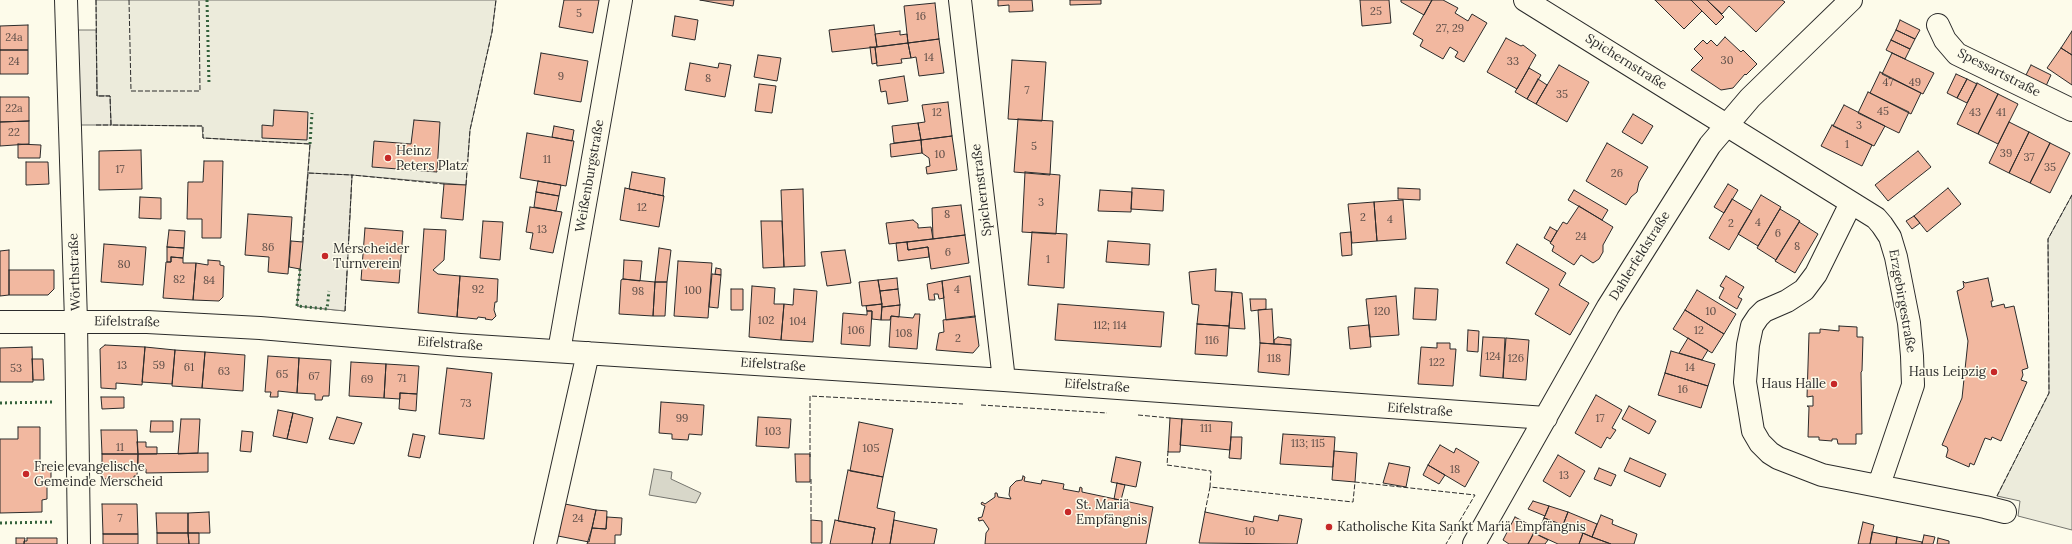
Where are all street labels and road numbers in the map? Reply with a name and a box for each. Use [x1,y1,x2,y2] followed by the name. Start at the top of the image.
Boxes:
[1582,31,1670,93] street label: Spichernstraße
[1955,45,2043,101] street label: Spessartstraße
[572,118,608,234] street label: Weißenburgstraße
[969,143,995,237] street label: Spichernstraße
[1606,209,1674,303] street label: Dahlerfeldstraße
[66,233,84,311] street label: Wörthstraße
[1885,248,1919,354] street label: Erzgebirgestraße
[94,314,160,330] street label: Eifelstraße
[417,334,483,354] street label: Eifelstraße
[740,355,806,375] street label: Eifelstraße
[1064,376,1130,396] street label: Eifelstraße
[1387,400,1453,420] street label: Eifelstraße

